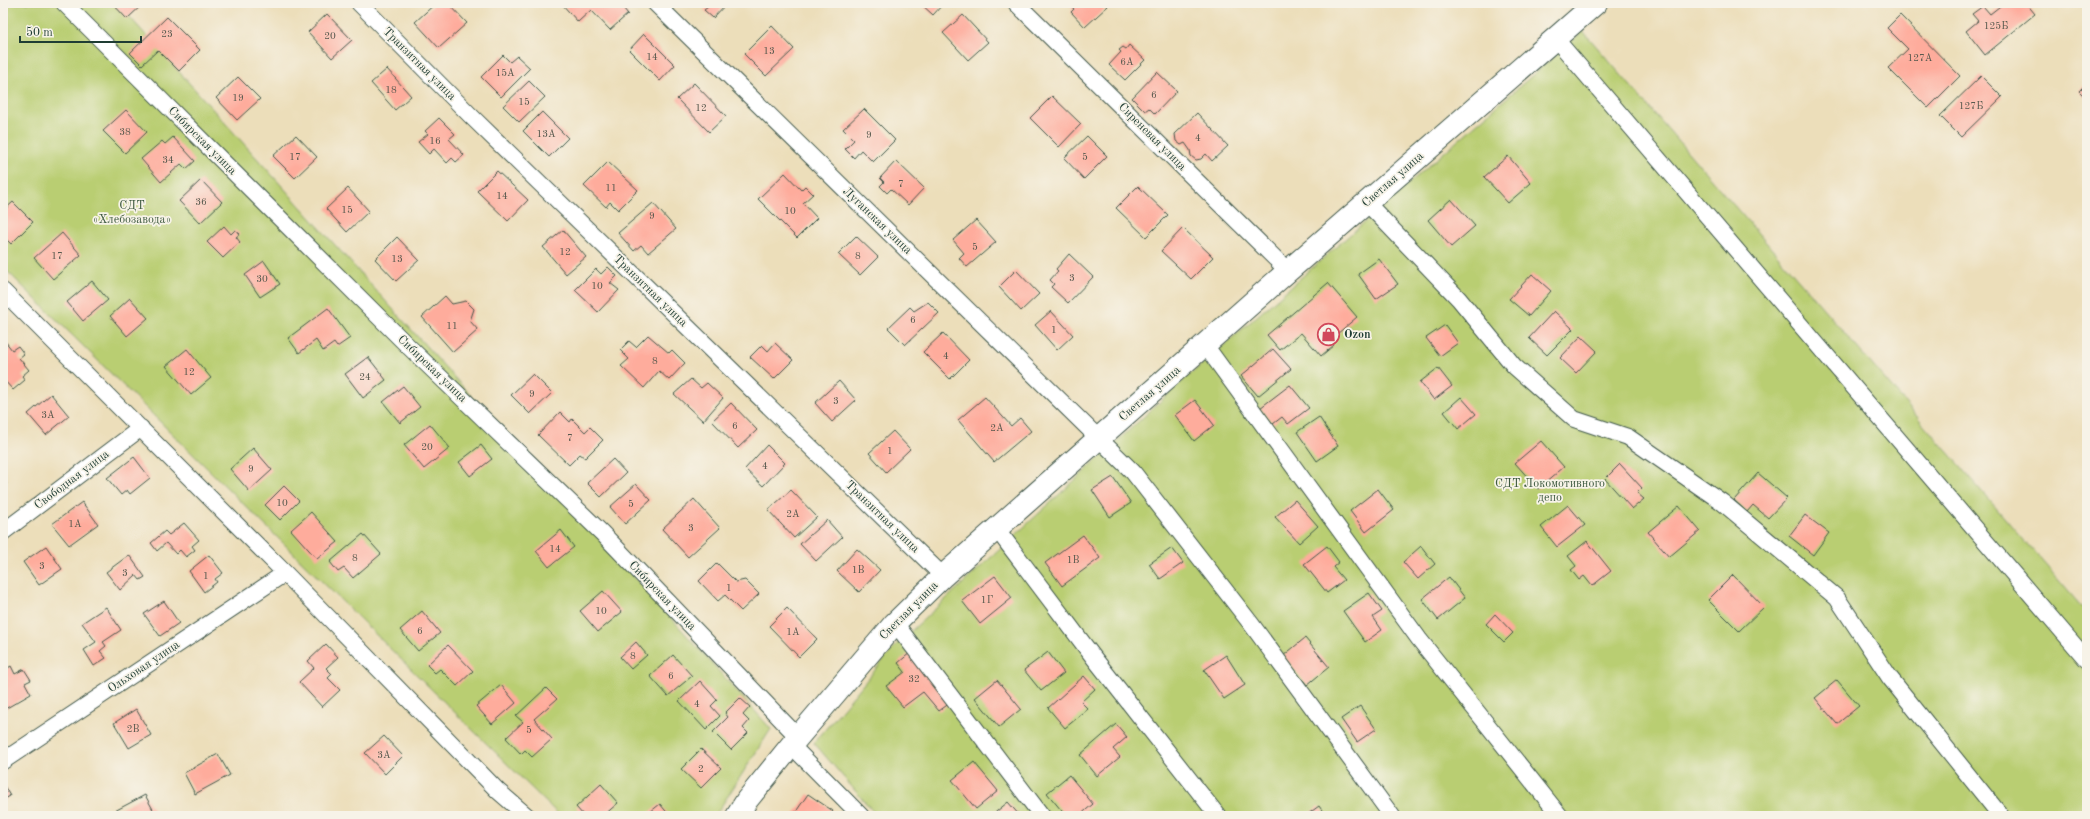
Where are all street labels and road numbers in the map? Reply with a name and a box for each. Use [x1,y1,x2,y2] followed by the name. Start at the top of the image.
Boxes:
[380,25,458,103] street label: Транзитная улица
[1116,101,1188,173] street label: Сиреневая улица
[166,105,238,177] street label: Сибирская улица
[1360,150,1426,210] street label: Светлая улица
[840,185,914,257] street label: Луганская улица
[611,253,689,329] street label: Транзитная улица
[395,333,469,405] street label: Сибирская улица
[1117,364,1183,424] street label: Светлая улица
[32,448,112,512] street label: Свободная улица
[843,479,921,555] street label: Транзитная улица
[626,559,698,633] street label: Сибирская улица
[878,579,941,642] street label: Светлая улица
[106,639,182,695] street label: Ольховая улица

